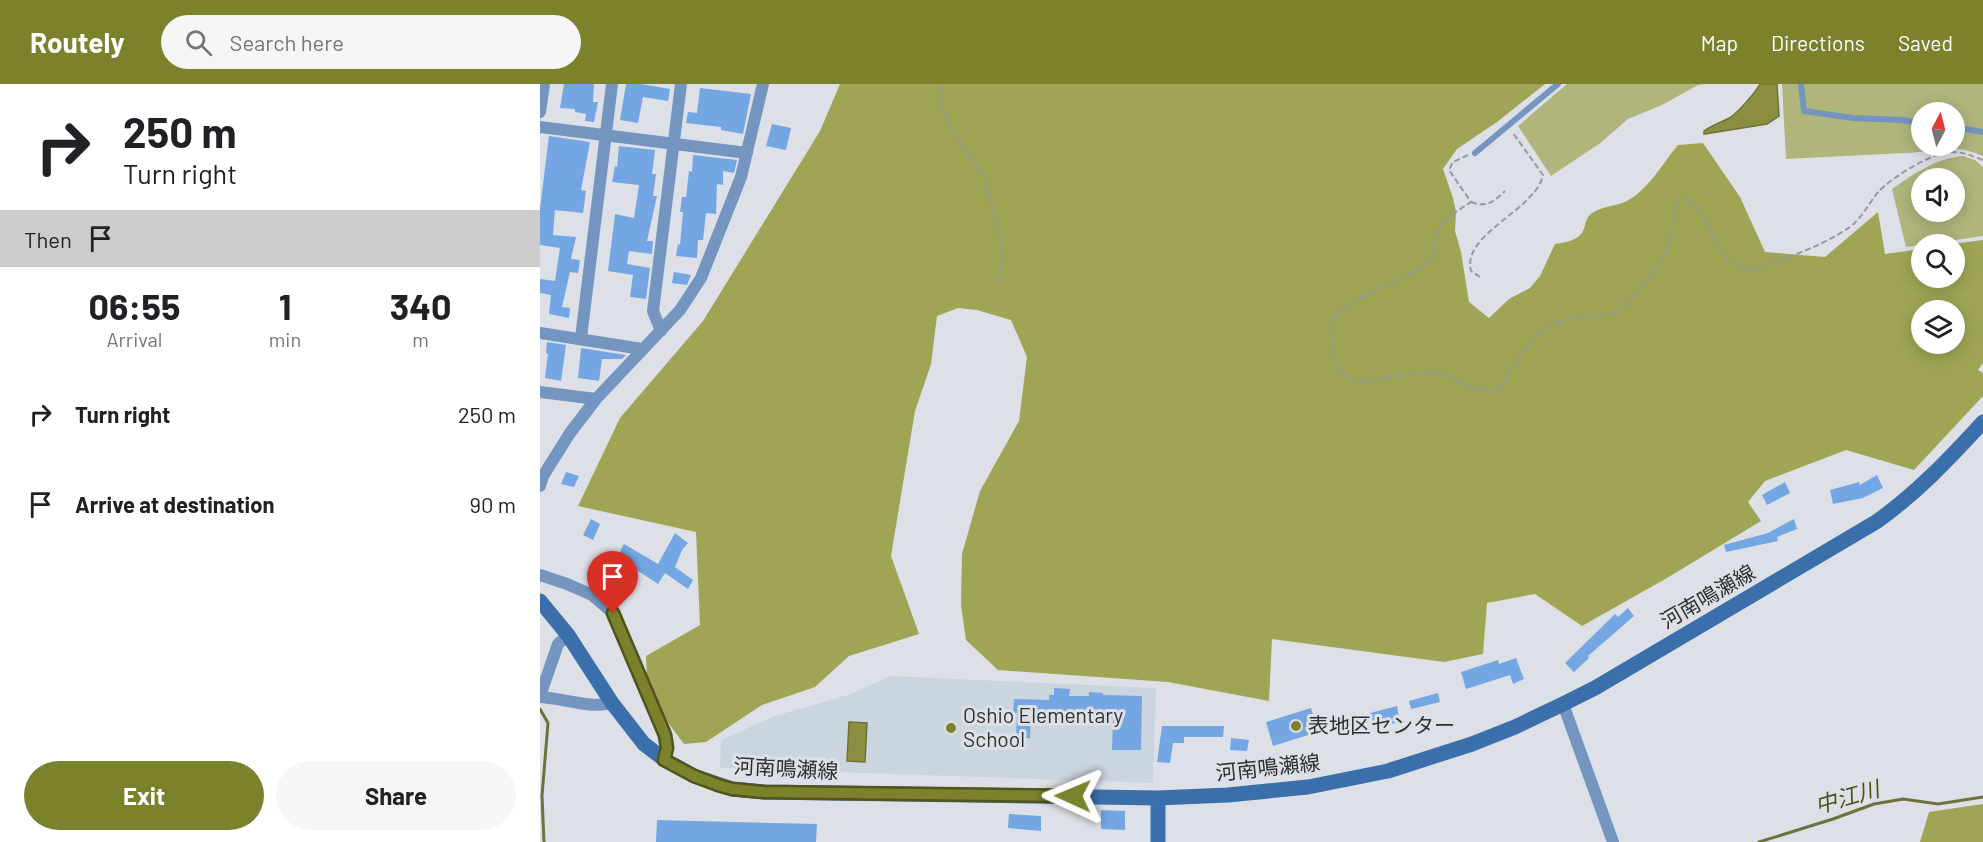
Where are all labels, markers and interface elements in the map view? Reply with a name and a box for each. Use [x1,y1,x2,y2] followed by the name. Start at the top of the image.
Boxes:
[161,15,581,69] search box
[30,25,125,59] text: Routely
[182,26,215,59] icon: search
[230,29,344,55] text: Search here
[1701,30,1738,55] text: Map
[1771,30,1865,55] text: Directions
[1898,30,1953,55] text: Saved
[1911,102,1965,156] north arrow
[1911,102,1965,354] map controls
[123,106,237,156] text: 250 m
[24,108,102,186] icon: right
[123,157,237,189] text: Turn right
[1911,168,1965,222] button: sound
[84,222,117,255] icon: arrive
[24,226,72,252] text: Then
[1911,234,1965,288] button: search
[89,284,180,327] text: 06:55
[279,284,291,327] text: 1
[390,284,451,327] text: 340
[1911,300,1965,354] button: layers
[106,327,162,351] text: Arrival
[269,327,301,351] text: min
[412,327,429,351] text: m
[24,398,57,431] icon: right
[75,401,170,427] text: Turn right
[458,401,516,427] text: 250 m
[24,488,57,521] icon: arrive
[75,491,274,517] text: Arrive at destination
[470,491,516,517] text: 90 m
[587,551,638,613] pin
[1656,559,1759,633] street label: 河南鳴瀬線
[596,560,629,593] icon: arrive
[963,702,1124,751] place label: Oshio Elementary School
[1308,712,1455,737] place label: 表地区センター
[1289,719,1303,733] marker: 表地区センター
[944,721,958,735] marker: Oshio Elementary School
[1214,749,1321,784] street label: 河南鳴瀬線
[733,752,839,783] street label: 河南鳴瀬線
[24,761,264,830] button: Exit
[276,761,516,830] button: Share
[1041,764,1105,828] position arrow
[1811,774,1884,818] water label: 中江川

